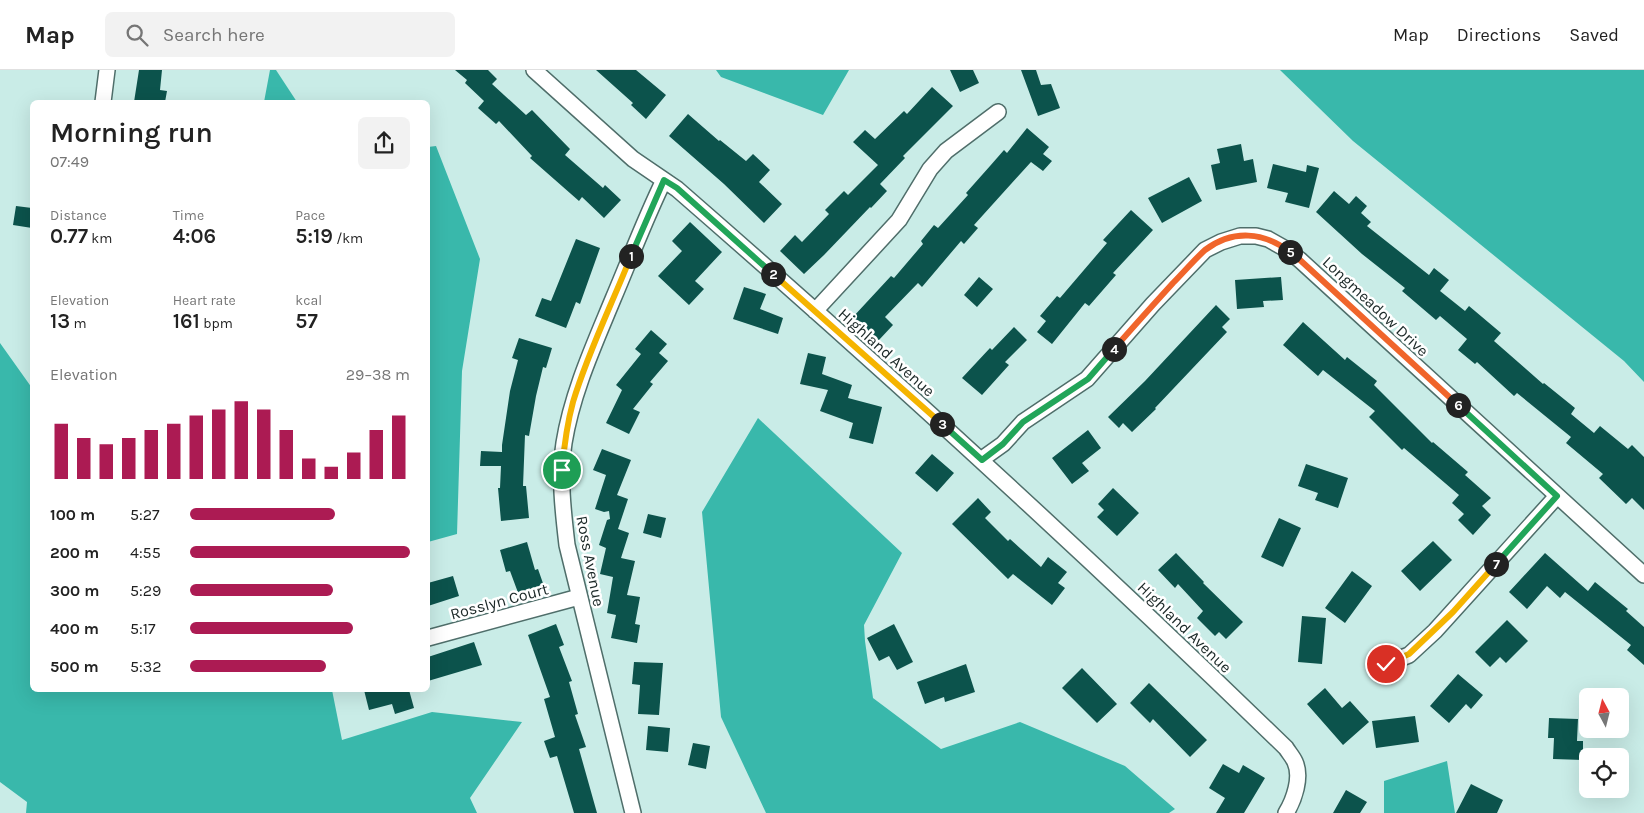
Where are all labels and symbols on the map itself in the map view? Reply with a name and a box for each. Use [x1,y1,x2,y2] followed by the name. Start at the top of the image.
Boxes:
[1278,240,1302,264] pin: 5
[618,244,644,268] pin: 1
[1319,252,1433,360] street label: Longmeadow Drive
[760,262,786,286] pin: 2
[835,304,939,401] street label: Highland Avenue
[1102,336,1126,362] pin: 4
[1446,392,1470,418] pin: 6
[930,412,954,436] pin: 3
[541,449,583,491] pin
[572,514,609,608] street label: Ross Avenue
[1484,552,1508,576] pin: 7
[1134,578,1236,677] street label: Highland Avenue
[448,579,550,624] street label: Rosslyn Court
[1365,643,1407,685] pin
[1579,688,1629,738] north arrow

